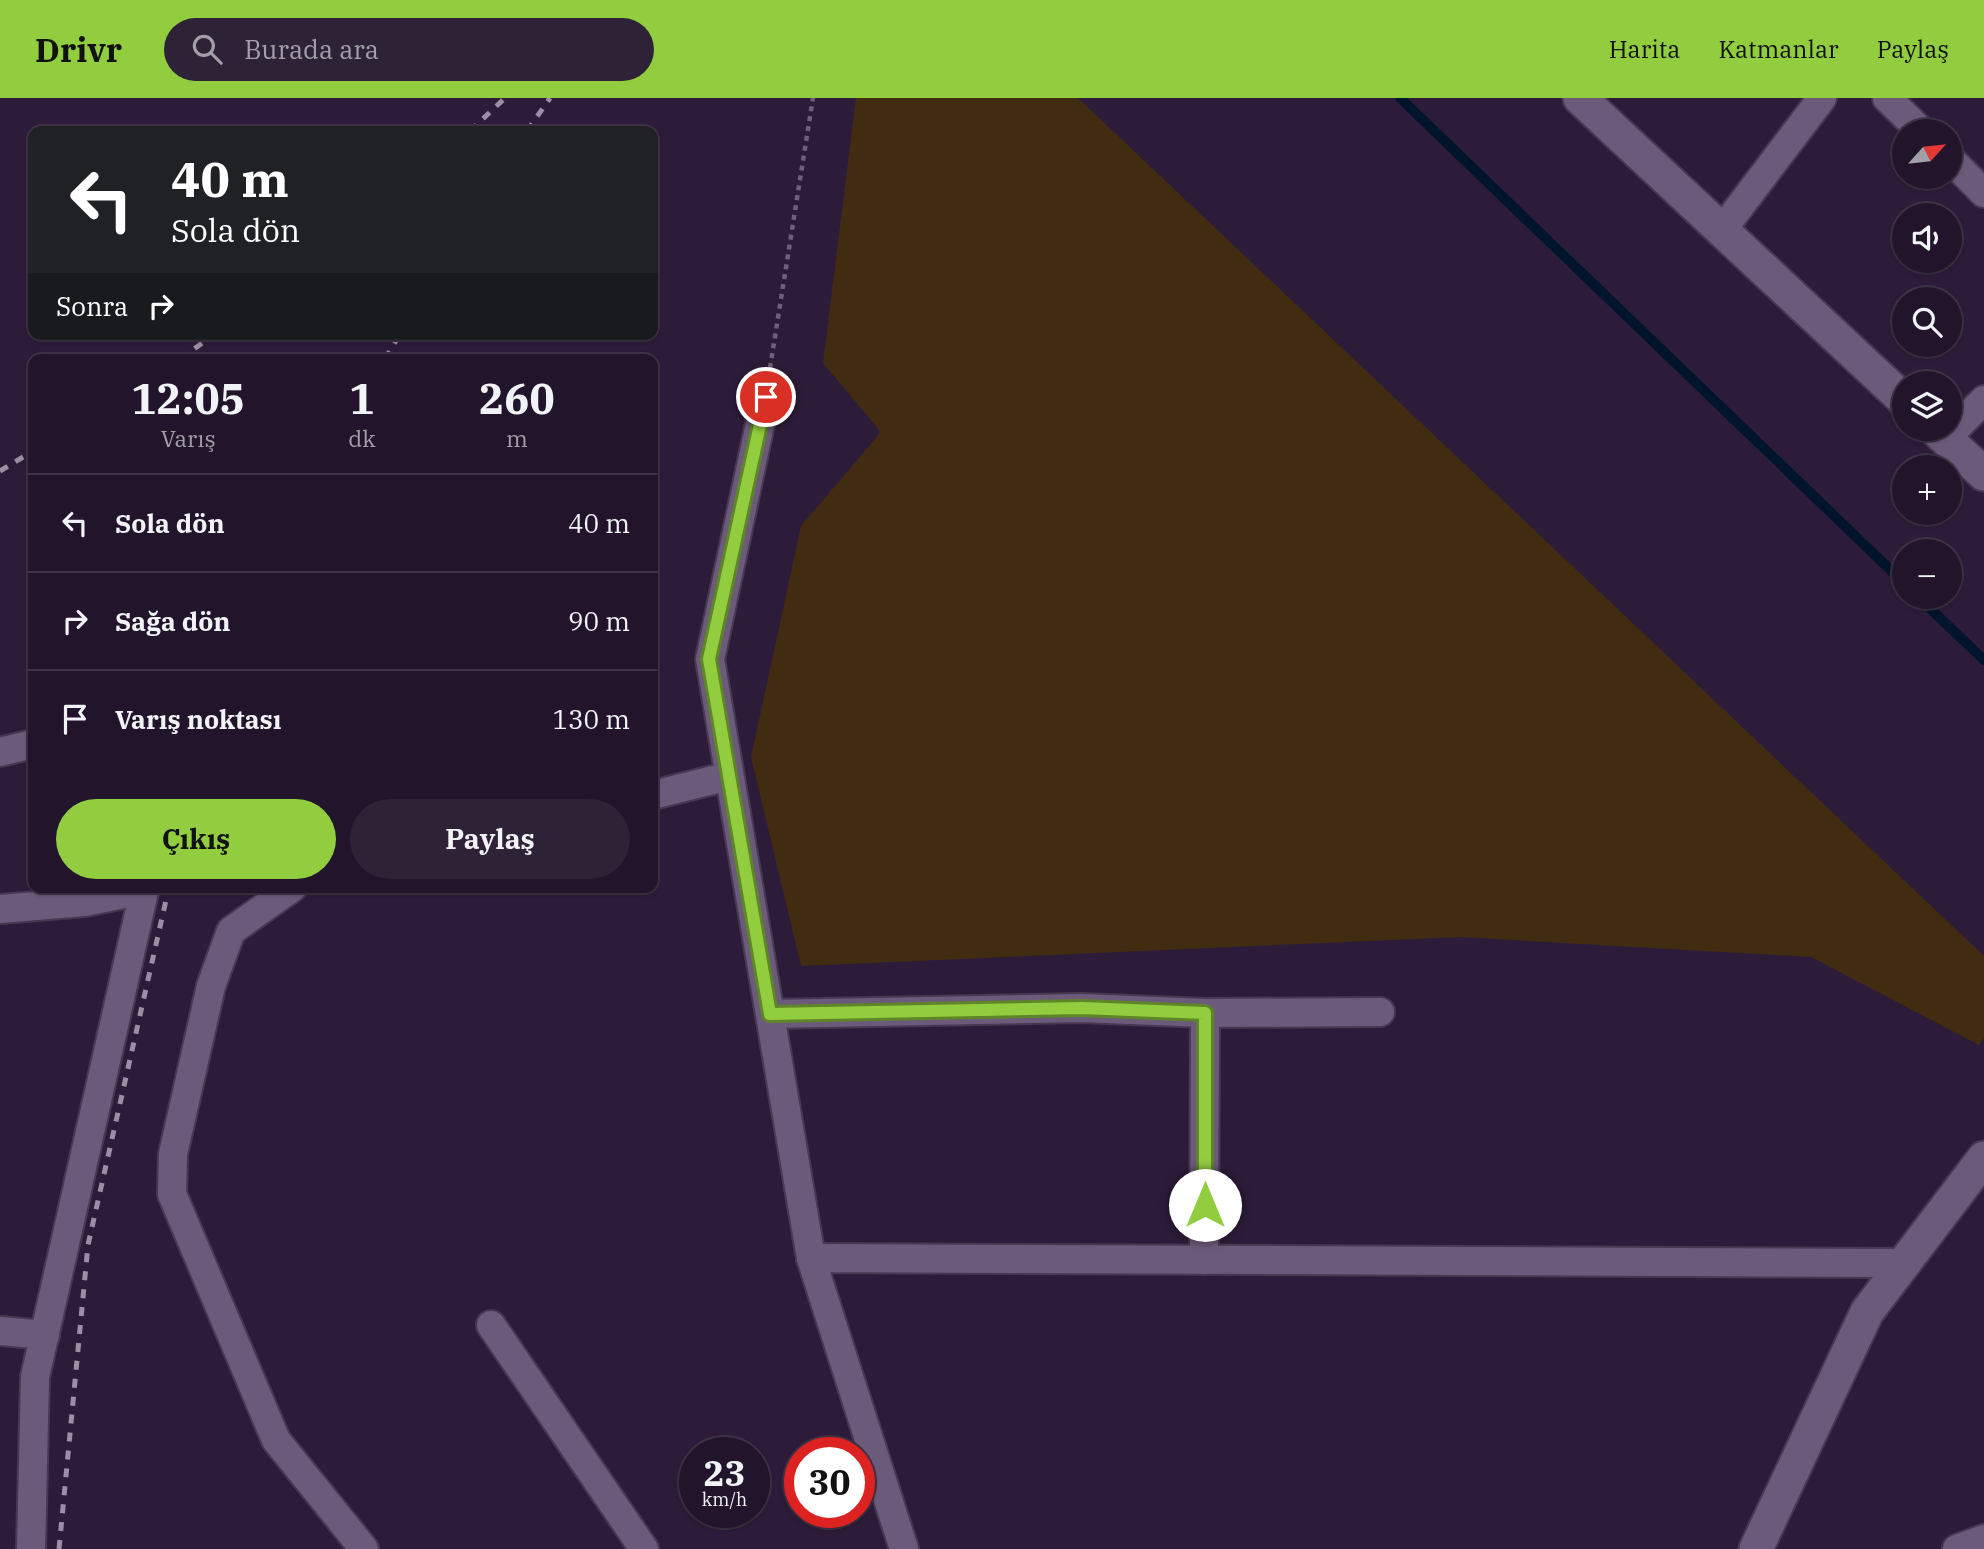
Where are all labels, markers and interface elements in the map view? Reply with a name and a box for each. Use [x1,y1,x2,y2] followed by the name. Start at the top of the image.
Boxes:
[164,18,654,81] search box
[35,28,122,71] text: Drivr
[188,30,226,68] icon: search
[244,32,379,66] text: Burada ara
[1609,33,1680,65] text: Harita
[1718,33,1839,65] text: Katmanlar
[1877,33,1949,65] text: Paylaş
[1892,119,1962,189] north arrow
[1892,119,1962,609] map controls
[171,147,289,210] text: 40 m
[56,154,147,245] icon: left
[1892,203,1962,273] button: sound
[171,209,300,251] text: Sola dön
[142,287,180,325] icon: right
[1892,287,1962,357] button: search
[56,289,128,323] text: Sonra
[736,367,796,427] pin
[131,371,245,426] text: 12:05
[349,371,375,426] text: 1
[479,371,555,426] text: 260
[1892,371,1962,441] button: layers
[747,378,785,416] icon: arrive
[161,423,216,453] text: Varış
[348,423,376,453] text: dk
[506,423,528,453] text: m
[1892,455,1962,525] button: +
[56,504,94,542] icon: left
[115,506,225,540] text: Sola dön
[568,506,630,540] text: 40 m
[1892,539,1962,609] button: −
[56,602,94,640] icon: right
[115,604,231,638] text: Sağa dön
[568,604,630,638] text: 90 m
[56,700,94,738] icon: arrive
[115,702,281,736] text: Varış noktası
[552,702,630,736] text: 130 m
[56,799,336,879] button: Çıkış
[350,799,630,879] button: Paylaş
[1168,1168,1242,1242] position arrow
[784,1437,875,1528] speed limit sign: 30
[703,1450,746,1496] text: 23
[702,1488,747,1511] text: km/h

